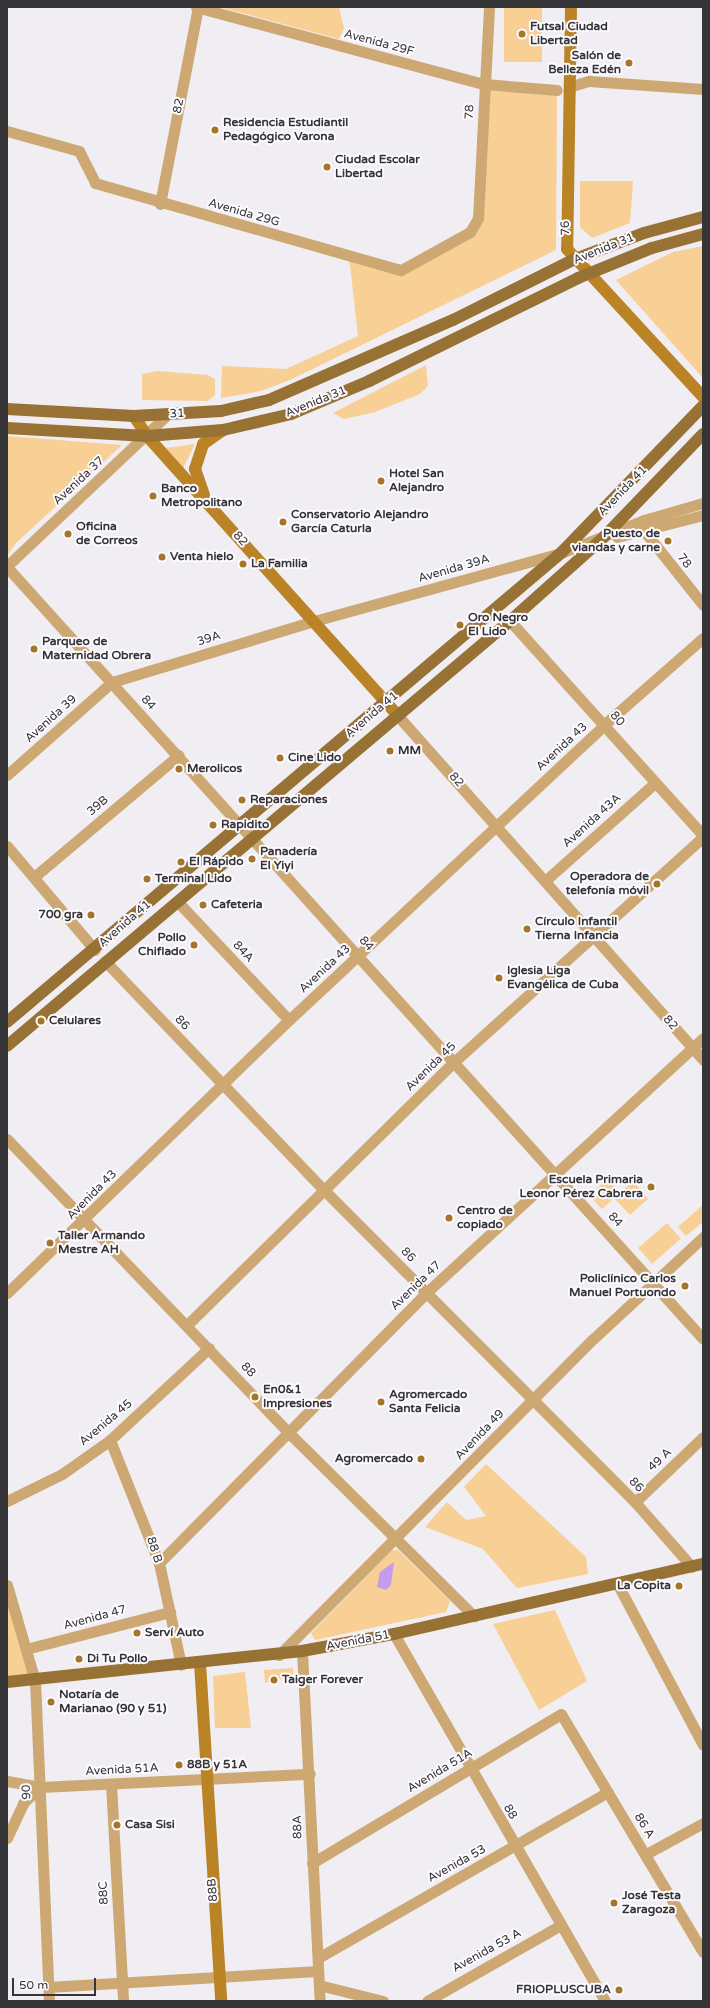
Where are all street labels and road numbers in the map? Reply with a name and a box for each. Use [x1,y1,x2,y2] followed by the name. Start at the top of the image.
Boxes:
[343,27,415,59] street label: Avenida 29F
[170,97,188,115] street label: 82
[462,104,478,120] street label: 78
[207,196,281,230] street label: Avenida 29G
[559,220,573,236] street label: 76
[571,230,637,268] street label: Avenida 31
[283,383,349,421] street label: Avenida 31
[169,406,185,422] street label: 31
[51,454,107,508] street label: Avenida 37
[595,463,651,519] street label: Avenida 41
[230,529,250,549] street label: 82
[674,551,694,571] street label: 78
[417,552,491,586] street label: Avenida 39A
[195,629,223,649] street label: 39A
[343,689,401,741] street label: Avenida 41
[22,692,80,746] street label: Avenida 39
[138,693,158,713] street label: 84
[607,709,627,729] street label: 80
[534,720,590,774] street label: Avenida 43
[446,770,466,790] street label: 82
[560,791,624,851] street label: Avenida 43A
[84,793,112,819] street label: 39B
[96,897,154,951] street label: Avenida 41
[356,934,376,954] street label: 84
[230,938,256,966] street label: 84A
[297,942,353,996] street label: Avenida 43
[172,1013,192,1033] street label: 86
[660,1013,680,1033] street label: 82
[403,1039,459,1095] street label: Avenida 45
[64,1167,120,1223] street label: Avenida 43
[605,1210,625,1230] street label: 84
[398,1245,418,1265] street label: 86
[388,1258,444,1314] street label: Avenida 47
[238,1360,258,1380] street label: 88
[77,1397,135,1449] street label: Avenida 45
[452,1407,508,1463] street label: Avenida 49
[645,1445,675,1475] street label: 49 A
[626,1475,646,1495] street label: 86
[143,1535,165,1565] street label: 88 B
[62,1603,128,1633] street label: Avenida 47
[325,1628,391,1654] street label: Avenida 51
[405,1746,475,1796] street label: Avenida 51A
[85,1761,159,1779] street label: Avenida 51A
[20,1784,34,1800] street label: 90
[500,1802,520,1822] street label: 88
[631,1811,657,1841] street label: 86 A
[291,1815,305,1839] street label: 88A
[425,1842,489,1886] street label: Avenida 53
[205,1878,221,1902] street label: 88B
[96,1881,112,1905] street label: 88C
[450,1926,524,1976] street label: Avenida 53 A

